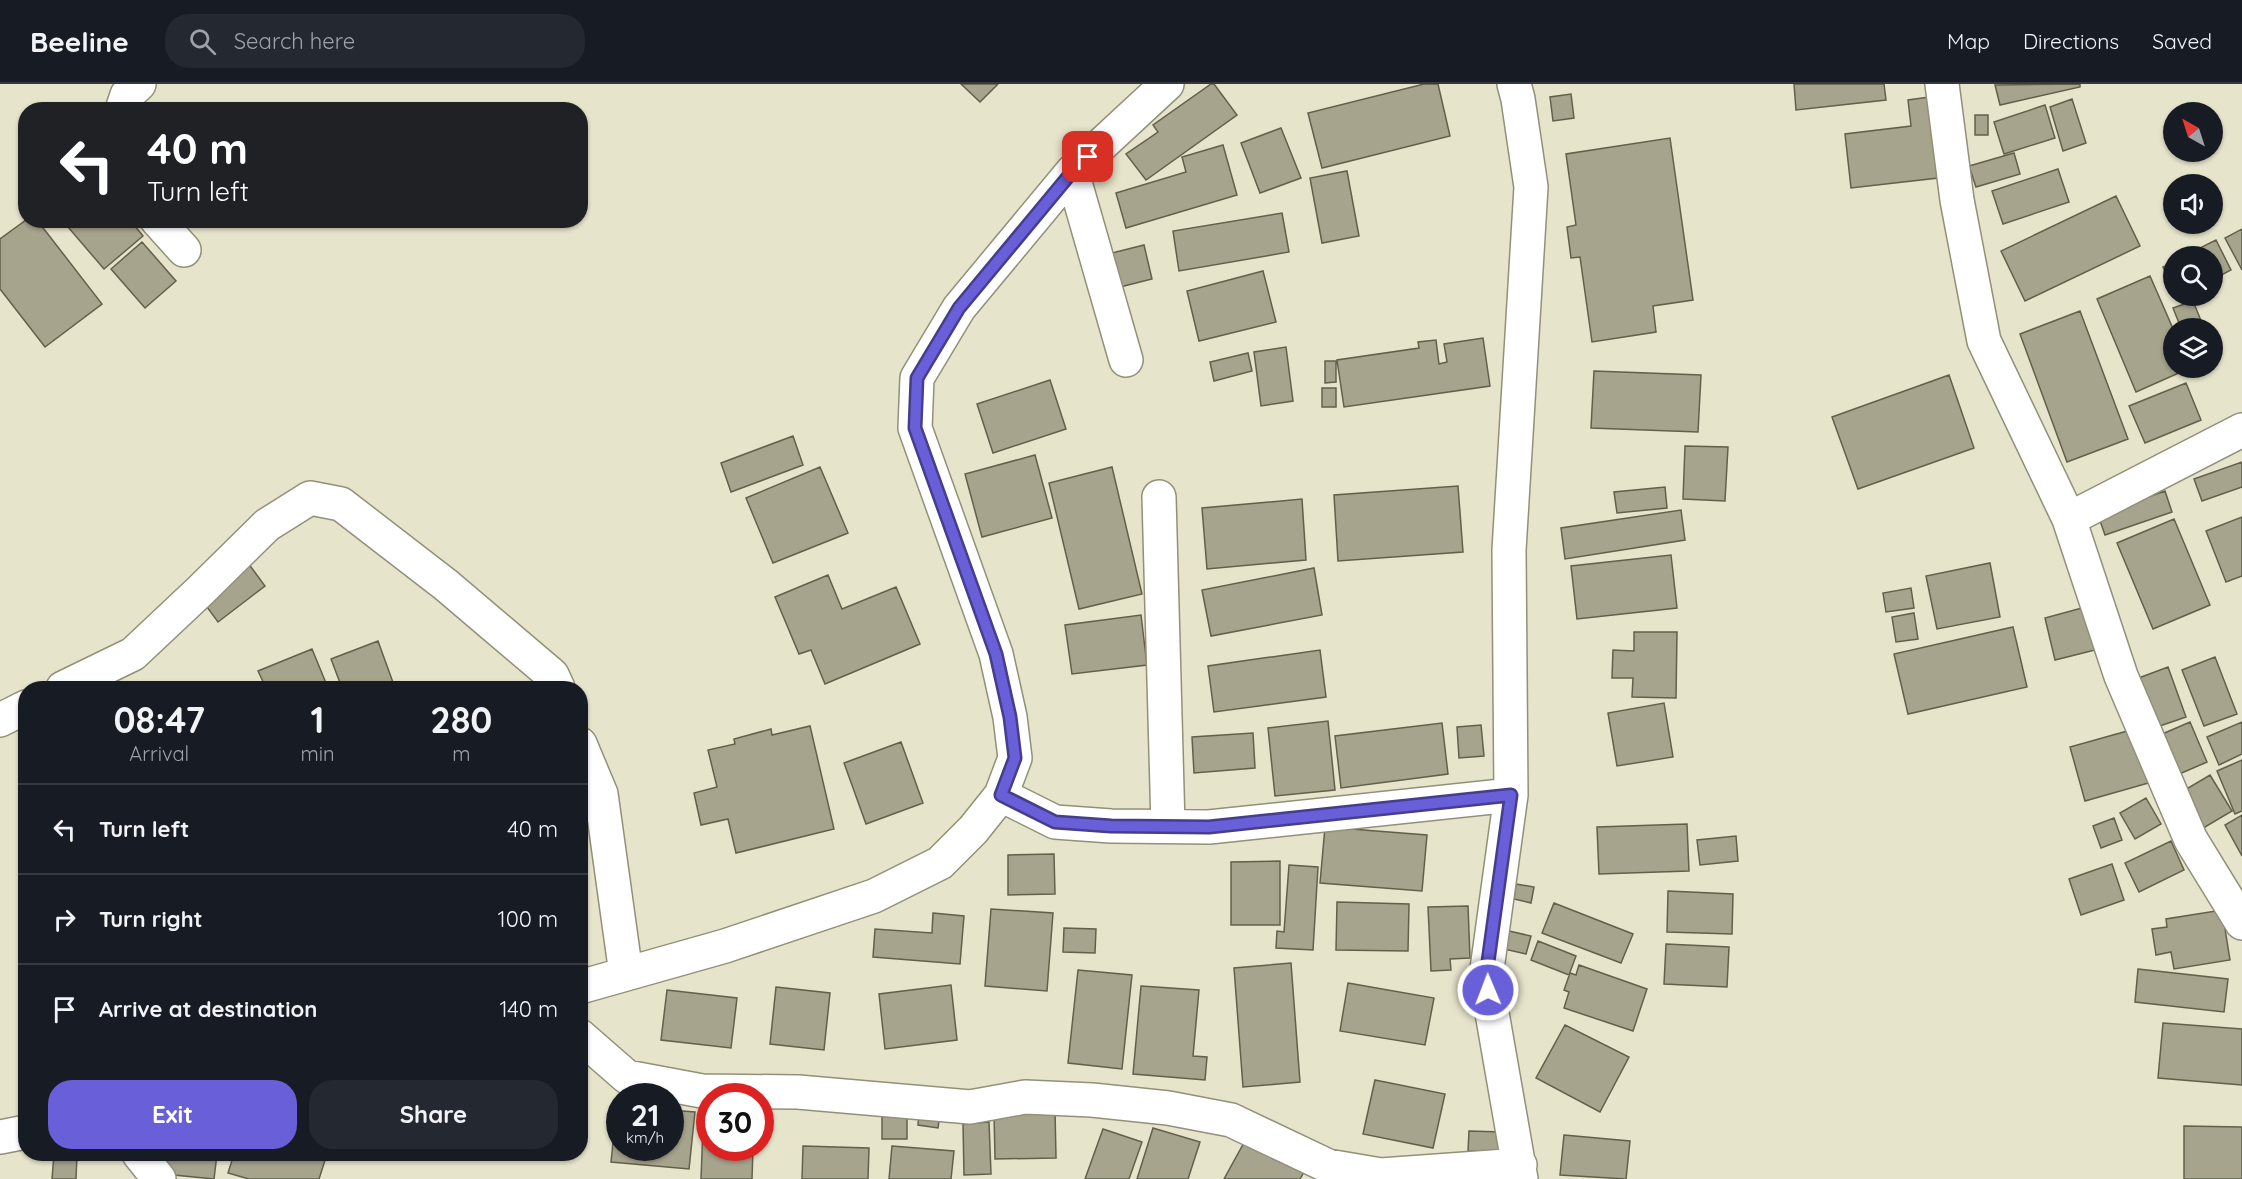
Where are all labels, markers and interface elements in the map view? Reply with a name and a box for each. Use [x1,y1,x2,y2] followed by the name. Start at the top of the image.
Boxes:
[165,14,585,68] search box
[30,24,129,59] text: Beeline
[186,25,219,58] icon: search
[234,27,355,55] text: Search here
[1947,28,1990,54] text: Map
[2023,28,2119,54] text: Directions
[2152,28,2212,54] text: Saved
[2163,102,2223,162] north arrow
[2163,102,2223,378] map controls
[147,122,248,175] text: 40 m
[48,126,126,204] icon: left
[1062,131,1113,182] pin
[1071,140,1104,173] icon: arrive
[147,174,249,208] text: Turn left
[2163,174,2223,234] button: sound
[2163,246,2223,306] button: search
[2163,318,2223,378] button: layers
[114,697,205,742] text: 08:47
[311,697,325,742] text: 1
[430,697,492,742] text: 280
[129,741,189,766] text: Arrival
[301,741,335,766] text: min
[452,741,470,766] text: m
[48,813,81,846] icon: left
[99,815,189,843] text: Turn left
[507,815,558,843] text: 40 m
[48,903,81,936] icon: right
[99,905,203,933] text: Turn right
[498,905,558,933] text: 100 m
[1456,958,1520,1022] position arrow
[48,993,81,1026] icon: arrive
[99,995,317,1023] text: Arrive at destination
[499,995,558,1023] text: 140 m
[48,1080,297,1149] button: Exit
[309,1080,558,1149] button: Share
[696,1083,774,1161] speed limit sign: 30
[631,1096,659,1134] text: 21
[626,1128,664,1147] text: km/h

